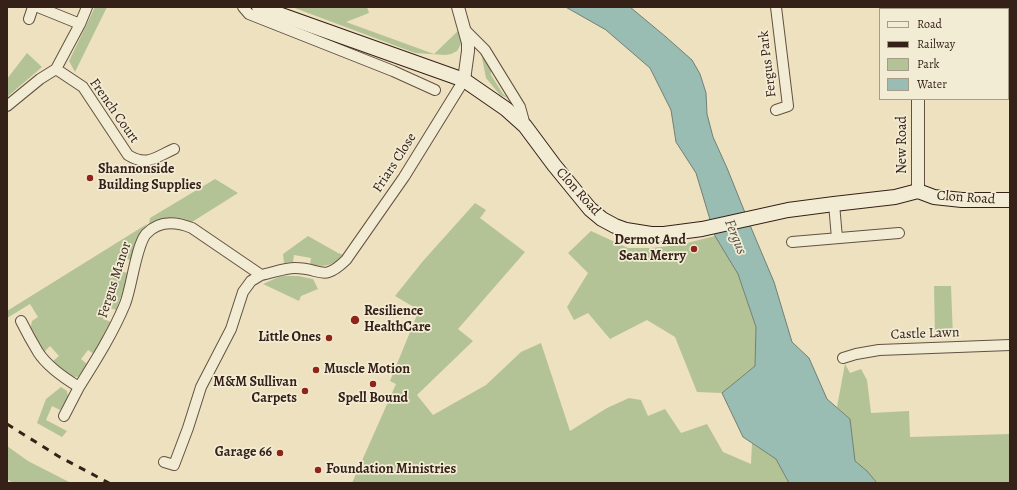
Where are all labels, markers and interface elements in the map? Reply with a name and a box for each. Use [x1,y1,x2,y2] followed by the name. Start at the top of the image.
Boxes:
[879,8,1009,100] legend
[917,16,942,32] text: Road
[756,30,780,98] street label: Fergus Park
[917,36,955,52] text: Railway
[917,56,940,72] text: Park
[86,75,142,147] street label: French Court
[917,76,947,92] text: Water
[895,116,911,174] street label: New Road
[370,130,420,196] street label: Friars Close
[98,162,201,194] place label: Shannonside Building Supplies
[552,165,604,219] street label: Clon Road
[85,173,95,183] marker: Shannonside Building Supplies
[936,188,996,208] street label: Clon Road
[720,217,750,257] water label: Fergus
[614,233,686,266] place label: Dermot And Sean Merry
[95,240,135,320] street label: Fergus Manor
[689,244,699,254] marker: Dermot And Sean Merry
[364,304,431,336] place label: Resilience HealthCare
[349,314,361,326] marker: Resilience HealthCare
[890,324,960,344] street label: Castle Lawn
[258,330,321,346] place label: Little Ones
[324,333,334,343] marker: Little Ones
[324,362,410,378] place label: Muscle Motion
[311,365,321,375] marker: Muscle Motion
[213,375,297,408] place label: M&M Sullivan Carpets
[368,379,378,389] marker: Spell Bound
[300,386,310,396] marker: M&M Sullivan Carpets
[338,391,408,407] place label: Spell Bound
[215,445,272,461] place label: Garage 66
[275,448,285,458] marker: Garage 66
[326,462,456,478] place label: Foundation Ministries
[313,465,323,475] marker: Foundation Ministries

